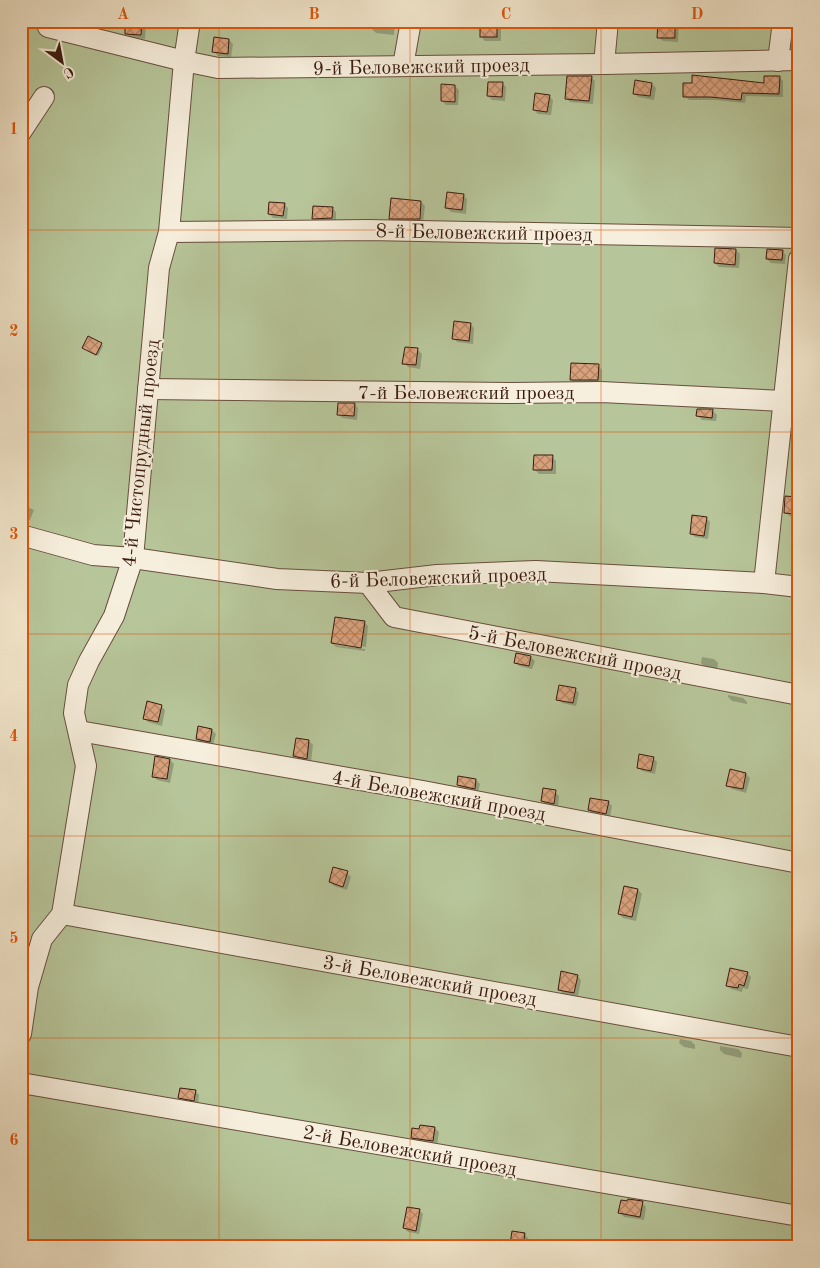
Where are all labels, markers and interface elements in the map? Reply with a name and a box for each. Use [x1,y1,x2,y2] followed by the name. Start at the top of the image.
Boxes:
[117,7,129,23] text: A
[308,7,320,23] text: B
[501,7,511,23] text: C
[691,7,703,23] text: D
[38,38,88,88] north arrow
[313,56,530,80] street label: 9-й Беловежский проезд
[61,64,76,81] text: С
[9,122,19,138] text: 1
[375,222,593,246] street label: 8-й Беловежский проезд
[9,324,19,340] text: 2
[120,338,164,568] street label: 4-й Чистопрудный проезд
[358,384,575,404] street label: 7-й Беловежский проезд
[9,527,19,543] text: 3
[329,565,547,593] street label: 6-й Беловежский проезд
[466,623,683,684] street label: 5-й Беловежский проезд
[9,729,19,745] text: 4
[330,768,547,826] street label: 4-й Беловежский проезд
[9,931,19,947] text: 5
[321,953,538,1011] street label: 3-й Беловежский проезд
[301,1123,518,1181] street label: 2-й Беловежский проезд
[9,1133,19,1149] text: 6

